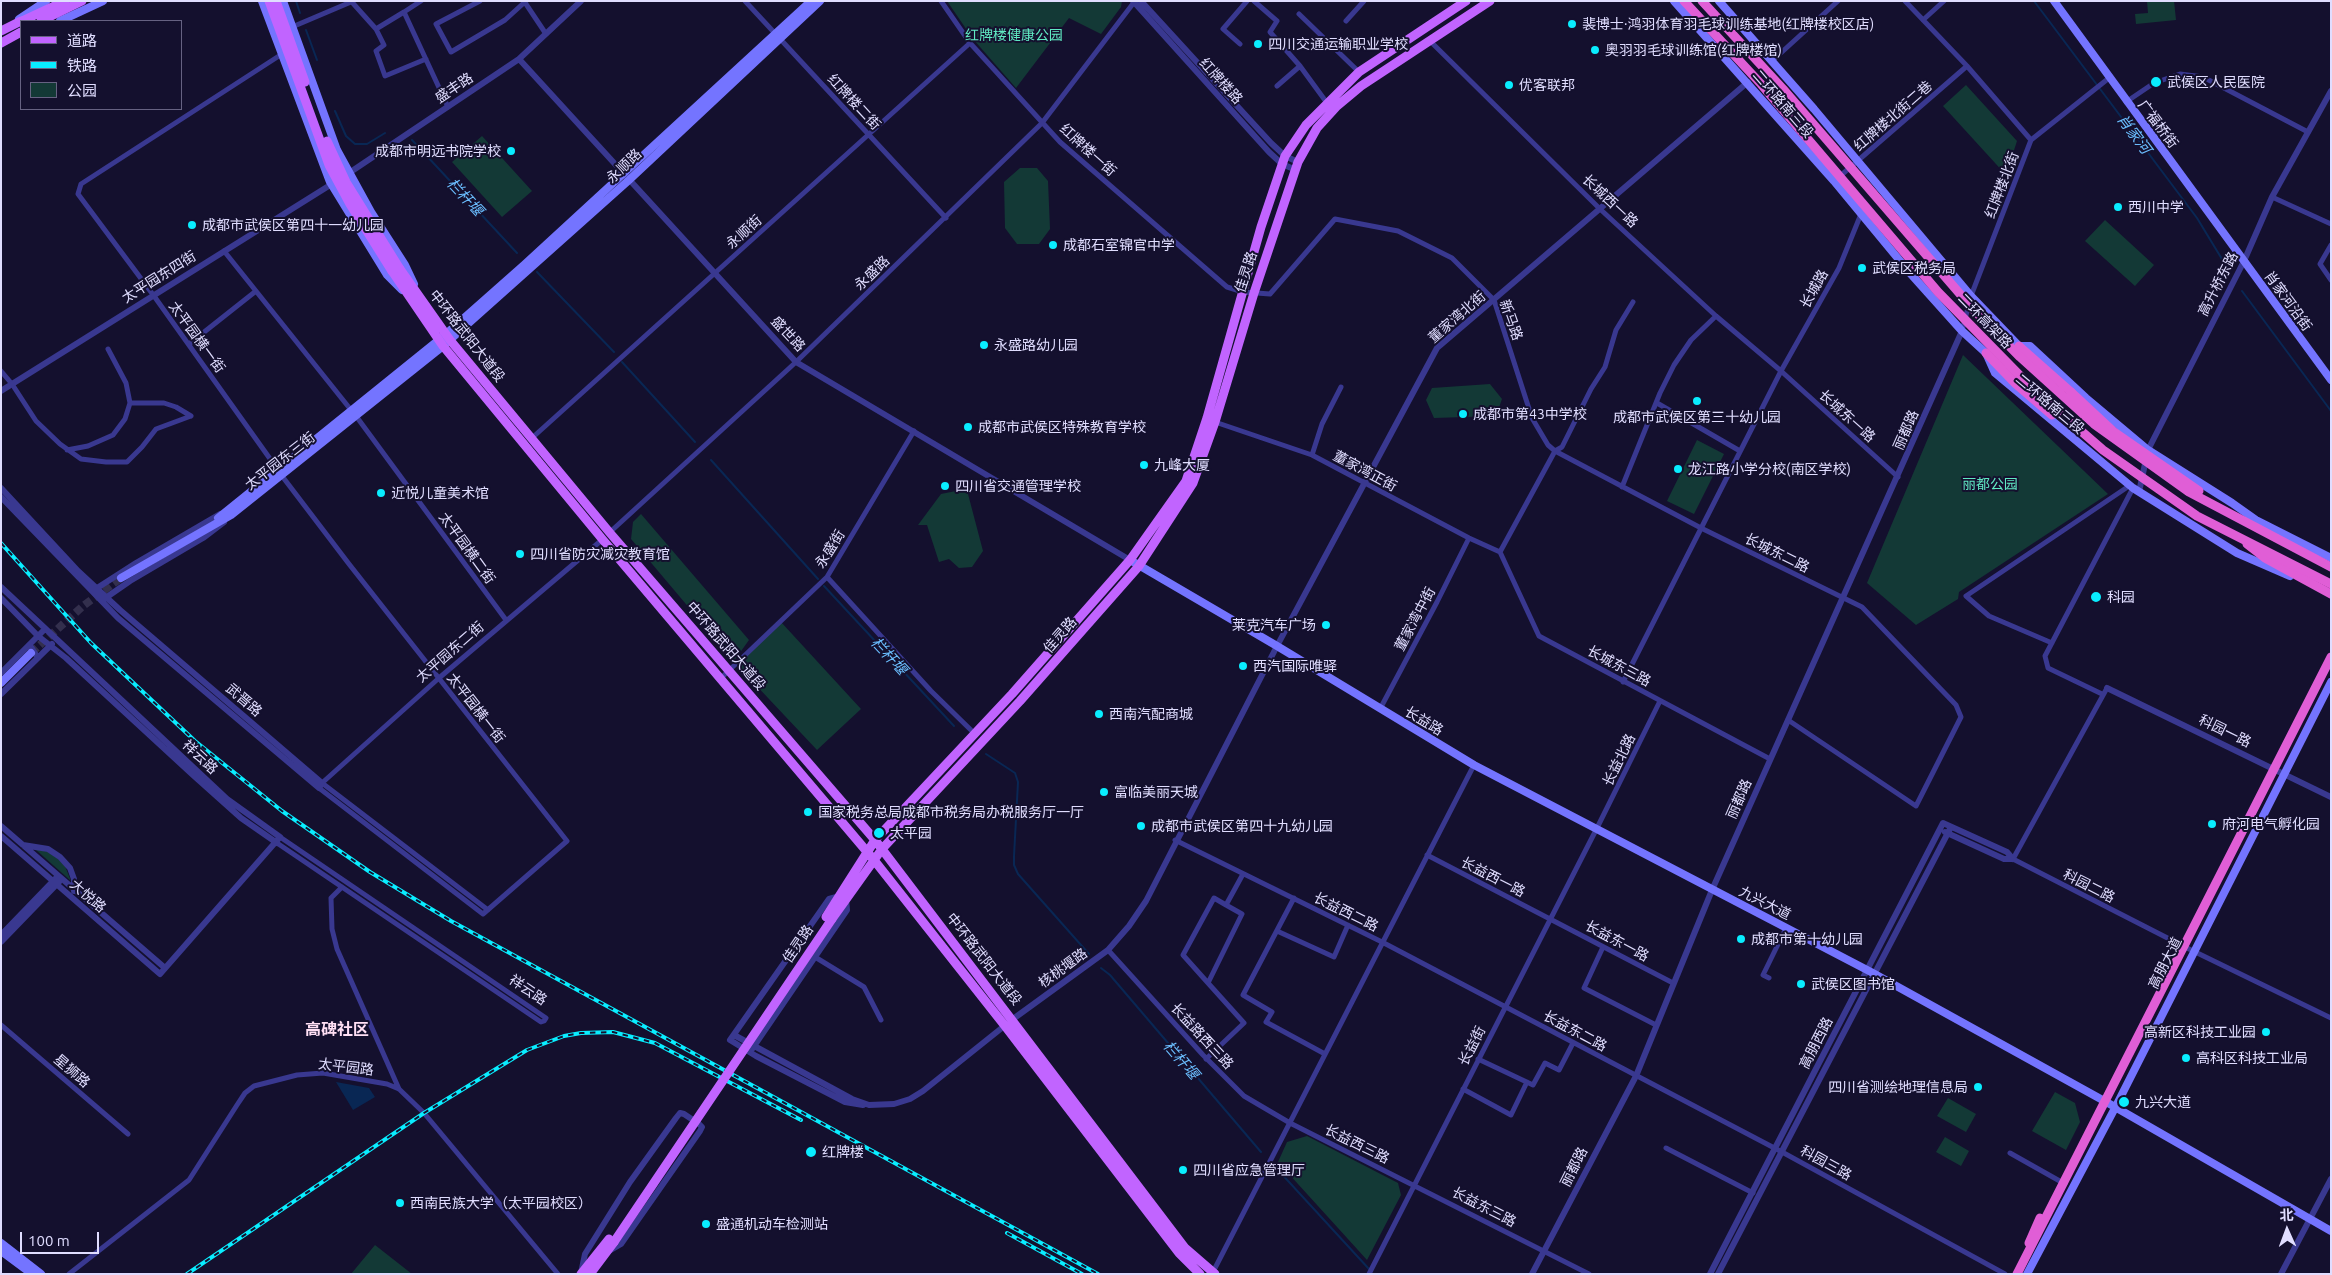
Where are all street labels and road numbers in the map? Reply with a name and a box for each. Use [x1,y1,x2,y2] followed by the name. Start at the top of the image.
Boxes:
[1196,55,1246,107] street label: 红牌楼路
[1749,67,1817,141] street label: 二环路南三段
[432,69,476,107] street label: 盛丰路
[824,71,884,133] street label: 红牌楼二街
[1851,78,1935,154] street label: 红牌楼北街二巷
[2134,97,2182,151] street label: 广福桥街
[1056,120,1120,180] street label: 红牌楼一街
[603,145,645,187] street label: 永顺路
[1982,149,2022,221] street label: 红牌楼北街
[1579,171,1641,231] street label: 长城西一路
[723,212,765,252] street label: 永顺街
[119,248,199,306] street label: 太平园东四街
[1232,249,1260,295] street label: 佳灵路
[2195,249,2241,319] street label: 高升桥东路
[851,252,893,294] street label: 永盛路
[1796,267,1832,311] street label: 长城路
[2261,268,2315,334] street label: 肖家河沿街
[426,287,508,385] street label: 中环路武阳大道段
[1425,288,1489,346] street label: 董家湾北街
[1955,290,2015,352] street label: 二环高架路
[1496,297,1526,343] street label: 新马路
[166,298,228,376] street label: 太平园横一街
[768,313,808,355] street label: 盛世路
[2012,371,2088,437] street label: 二环路南三段
[1815,386,1879,446] street label: 长城东一路
[1890,407,1922,453] street label: 丽都路
[242,429,318,493] street label: 太平园东三街
[1330,447,1400,495] street label: 董家湾正街
[436,509,498,587] street label: 太平园横二街
[812,527,848,571] street label: 永盛街
[1742,530,1812,576] street label: 长城东二路
[1391,584,1439,654] street label: 董家湾中街
[683,598,769,694] street label: 中环路武阳大道段
[1040,614,1080,656] street label: 佳灵路
[413,618,487,686] street label: 太平园东二街
[1584,642,1654,690] street label: 长城东三路
[444,670,508,746] street label: 太平园横一街
[223,680,265,720] street label: 武晋路
[1402,703,1446,739] street label: 长益路
[2196,711,2254,751] street label: 科园一路
[1599,731,1639,789] street label: 长益北路
[179,737,221,777] street label: 祥云路
[1723,776,1755,822] street label: 丽都路
[1458,854,1528,900] street label: 长益西一路
[2060,866,2118,906] street label: 科园二路
[67,876,109,916] street label: 大悦路
[1736,883,1794,923] street label: 九兴大道
[1311,889,1381,935] street label: 长益西二路
[943,910,1025,1008] street label: 中环路武阳大道段
[1582,917,1652,965] street label: 长益东一路
[779,922,817,966] street label: 佳灵路
[2145,934,2185,992] street label: 高朋大道
[1035,945,1091,991] street label: 核桃堰路
[506,971,550,1009] street label: 祥云路
[1167,1000,1237,1072] street label: 长益路西三路
[1540,1007,1610,1055] street label: 长益东二路
[1796,1014,1836,1072] street label: 高朋西路
[1455,1023,1489,1069] street label: 长益街
[51,1051,93,1091] street label: 星狮路
[317,1055,375,1079] street label: 太平园路
[1322,1121,1392,1167] street label: 长益西三路
[1797,1142,1855,1184] street label: 科园三路
[1557,1144,1591,1190] street label: 丽都路
[1449,1184,1519,1230] street label: 长益东三路

